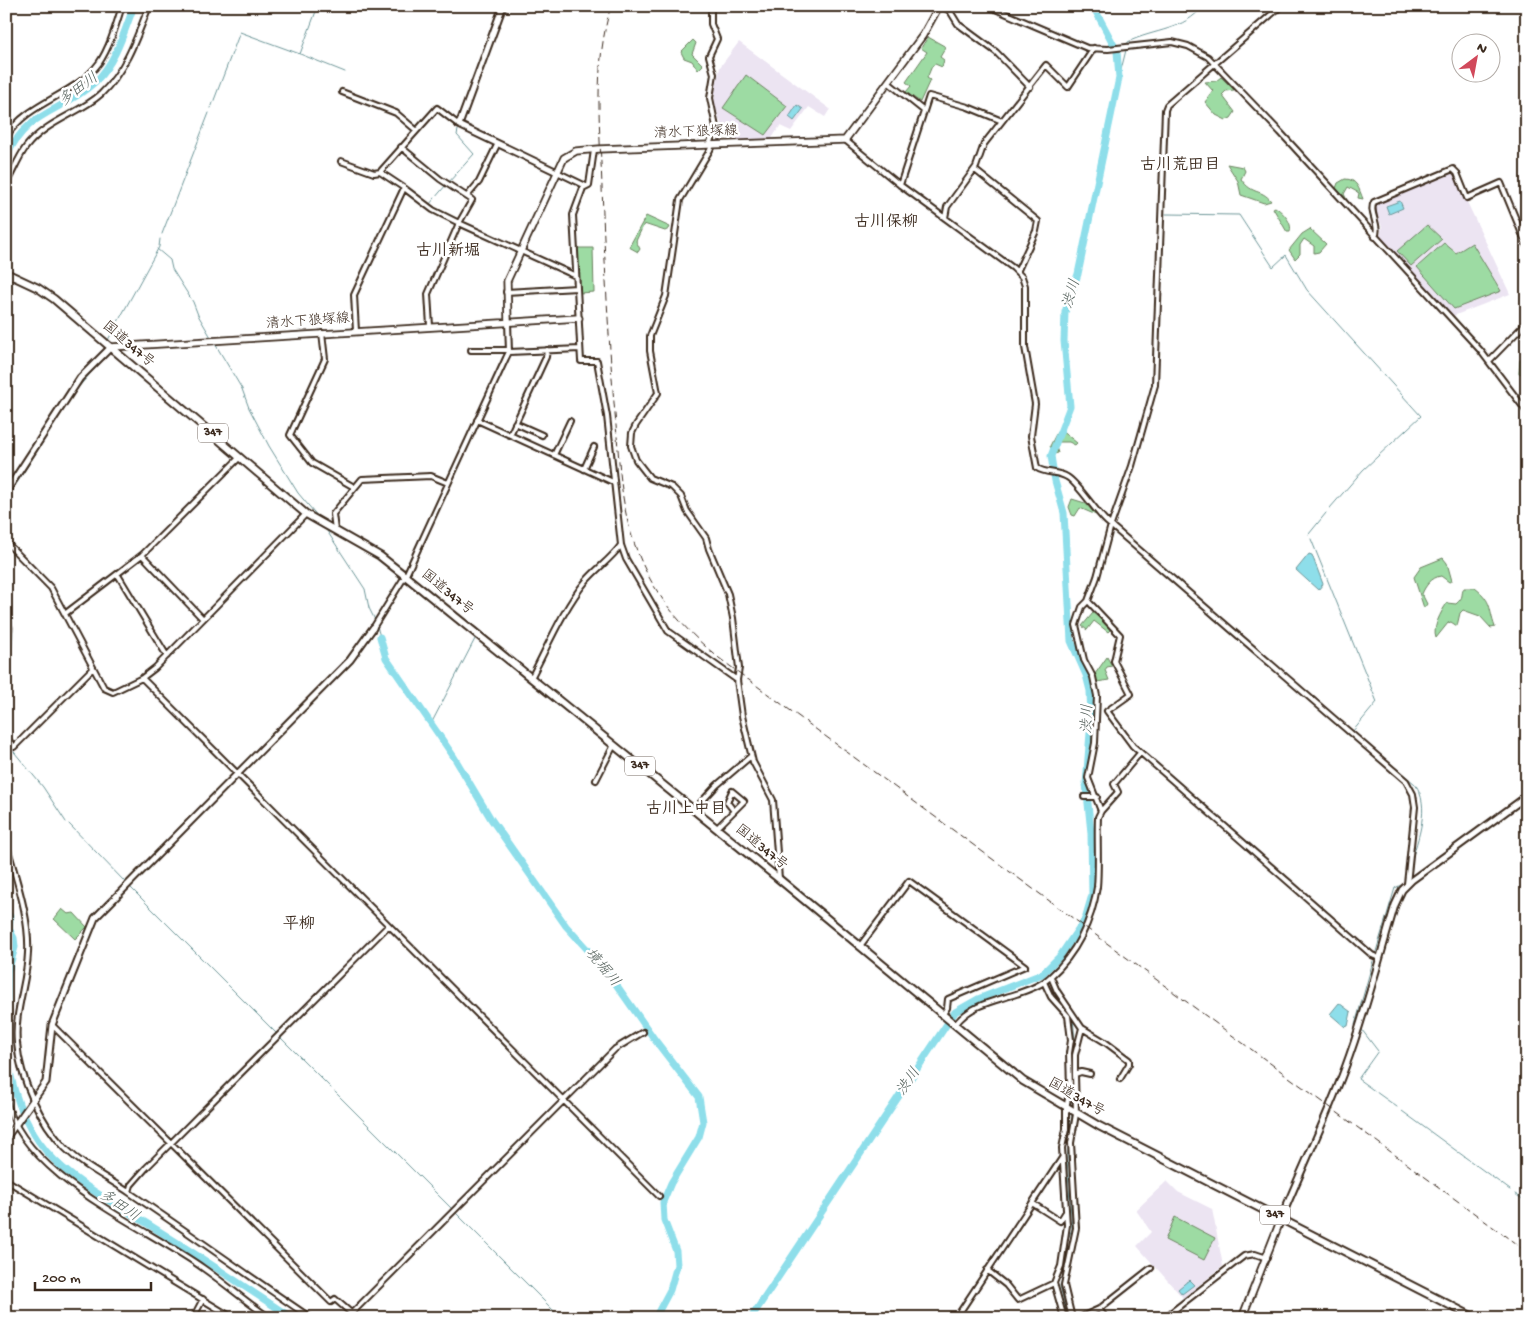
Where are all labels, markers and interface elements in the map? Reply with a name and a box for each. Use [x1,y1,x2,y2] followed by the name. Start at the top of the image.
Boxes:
[1450,32,1500,82] north arrow
[1473,39,1490,59] text: N
[55,68,102,111] water label: 多田川
[654,123,738,143] street label: 清水下狼塚線
[1140,155,1220,176] district label: 古川荒田目
[854,212,918,233] district label: 古川保柳
[416,241,480,262] district label: 古川新堀
[1059,277,1085,311] water label: 渋川
[266,311,350,333] street label: 清水下狼塚線
[98,318,158,372] street label: 国道347号
[198,423,228,442] road number: 347
[417,567,477,619] street label: 国道347号
[1078,704,1098,734] water label: 渋川
[625,756,655,776] road number: 347
[646,799,726,820] district label: 古川上中目
[731,822,791,874] street label: 国道347号
[283,915,315,935] district label: 平柳
[581,945,623,991] water label: 境堀川
[893,1065,925,1099] water label: 渋川
[1044,1075,1108,1121] street label: 国道347号
[95,1185,143,1226] water label: 多田川
[1260,1206,1290,1224] road number: 347
[35,1259,151,1291] scale bar
[42,1270,81,1288] text: 200 m

